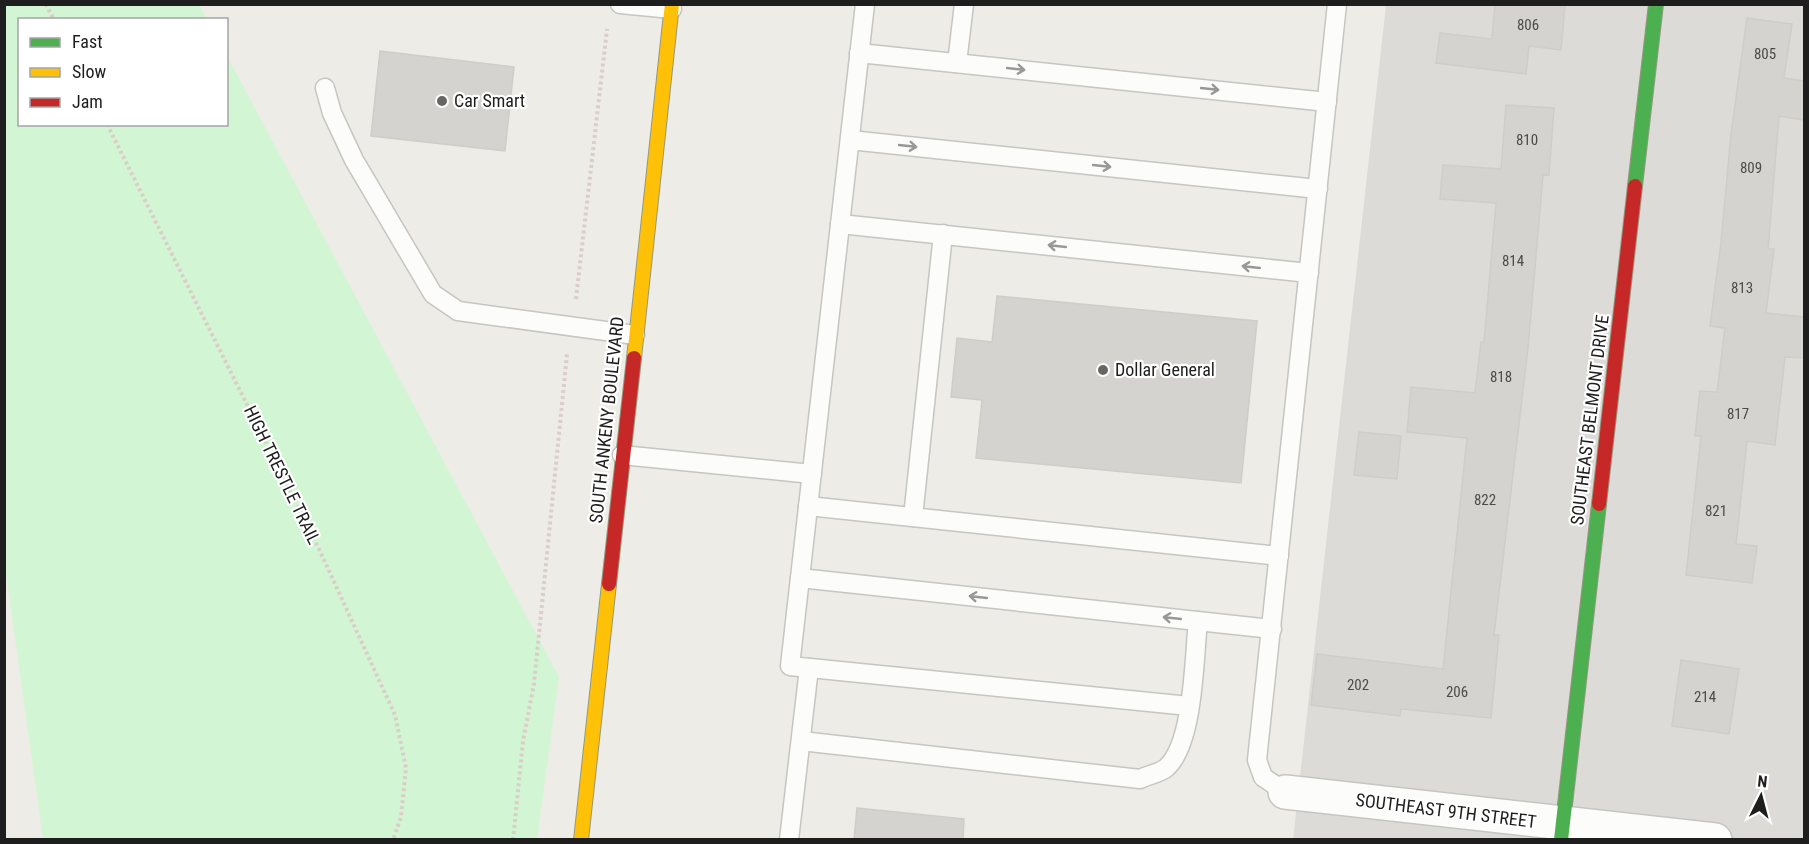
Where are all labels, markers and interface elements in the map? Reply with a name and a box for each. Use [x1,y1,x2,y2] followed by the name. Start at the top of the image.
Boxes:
[1517,16,1539,34] house number: 806
[18,18,228,126] legend
[72,31,103,52] text: Fast
[1754,45,1776,63] house number: 805
[72,61,107,82] text: Slow
[1005,64,1025,75] one-way arrow
[1199,84,1219,95] one-way arrow
[454,90,525,111] place label: Car Smart
[72,91,103,112] text: Jam
[435,94,449,108] marker: Car Smart
[1516,131,1538,149] house number: 810
[897,141,917,152] one-way arrow
[1740,159,1762,177] house number: 809
[1091,161,1111,172] one-way arrow
[1048,240,1067,251] one-way arrow
[1502,252,1524,270] house number: 814
[1241,261,1261,272] one-way arrow
[1731,279,1753,297] house number: 813
[1566,314,1613,526] street label: SOUTHEAST BELMONT DRIVE
[585,316,628,524] street label: SOUTH ANKENY BOULEVARD
[1115,359,1215,380] place label: Dollar General
[1096,363,1110,377] marker: Dollar General
[1490,368,1512,386] house number: 818
[240,402,325,548] street label: HIGH TRESTLE TRAIL
[1727,405,1749,423] house number: 817
[1474,491,1496,509] house number: 822
[1705,502,1727,520] house number: 821
[968,591,988,602] one-way arrow
[1162,612,1182,623] one-way arrow
[1347,676,1369,694] house number: 202
[1446,683,1468,701] house number: 206
[1694,688,1716,706] house number: 214
[1731,766,1791,826] north arrow
[1757,772,1768,792] text: N
[1355,789,1538,832] street label: SOUTHEAST 9TH STREET

